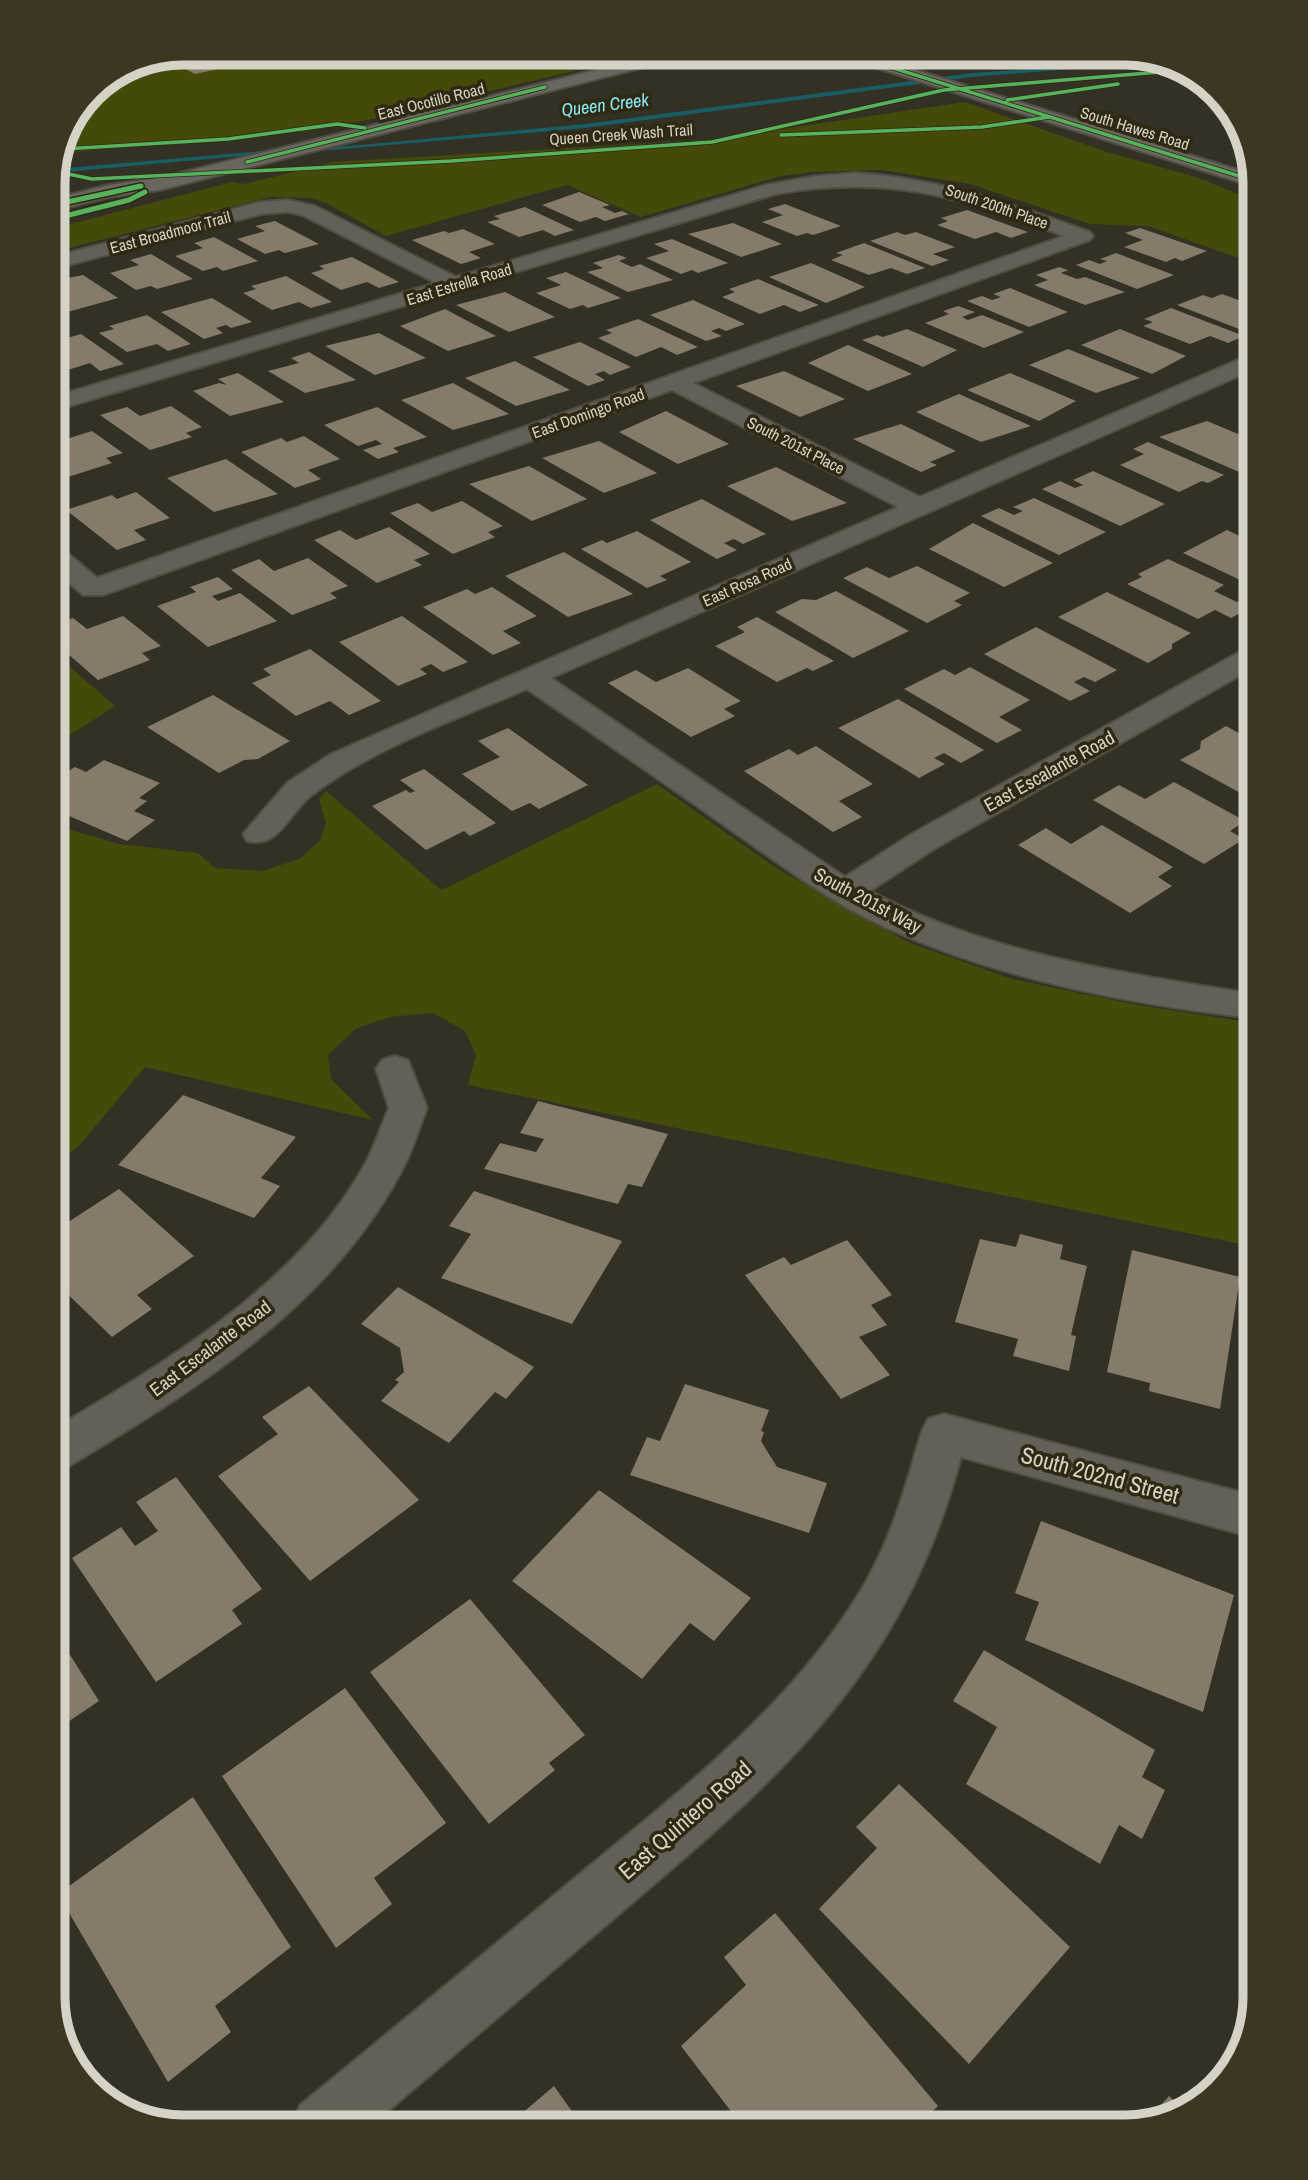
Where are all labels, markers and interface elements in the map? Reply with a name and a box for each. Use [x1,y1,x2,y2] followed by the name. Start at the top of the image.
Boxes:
[375,77,487,125] street label: East Ocotillo Road
[560,87,651,122] water label: Queen Creek
[1078,101,1192,155] street label: South Hawes Road
[548,118,694,150] street label: Queen Creek Wash Trail
[943,178,1051,234] street label: South 200th Place
[107,205,233,259] street label: East Broadmoor Trail
[404,258,514,310] street label: East Estrella Road
[529,382,647,444] street label: East Domingo Road
[744,411,848,479] street label: South 201st Place
[699,553,795,611] street label: East Rosa Road
[979,724,1119,818] street label: East Escalante Road
[810,861,926,939] street label: South 201st Way
[144,1294,276,1402] street label: East Escalante Road
[1018,1439,1183,1511] street label: South 202nd Street
[612,1753,758,1886] street label: East Quintero Road

